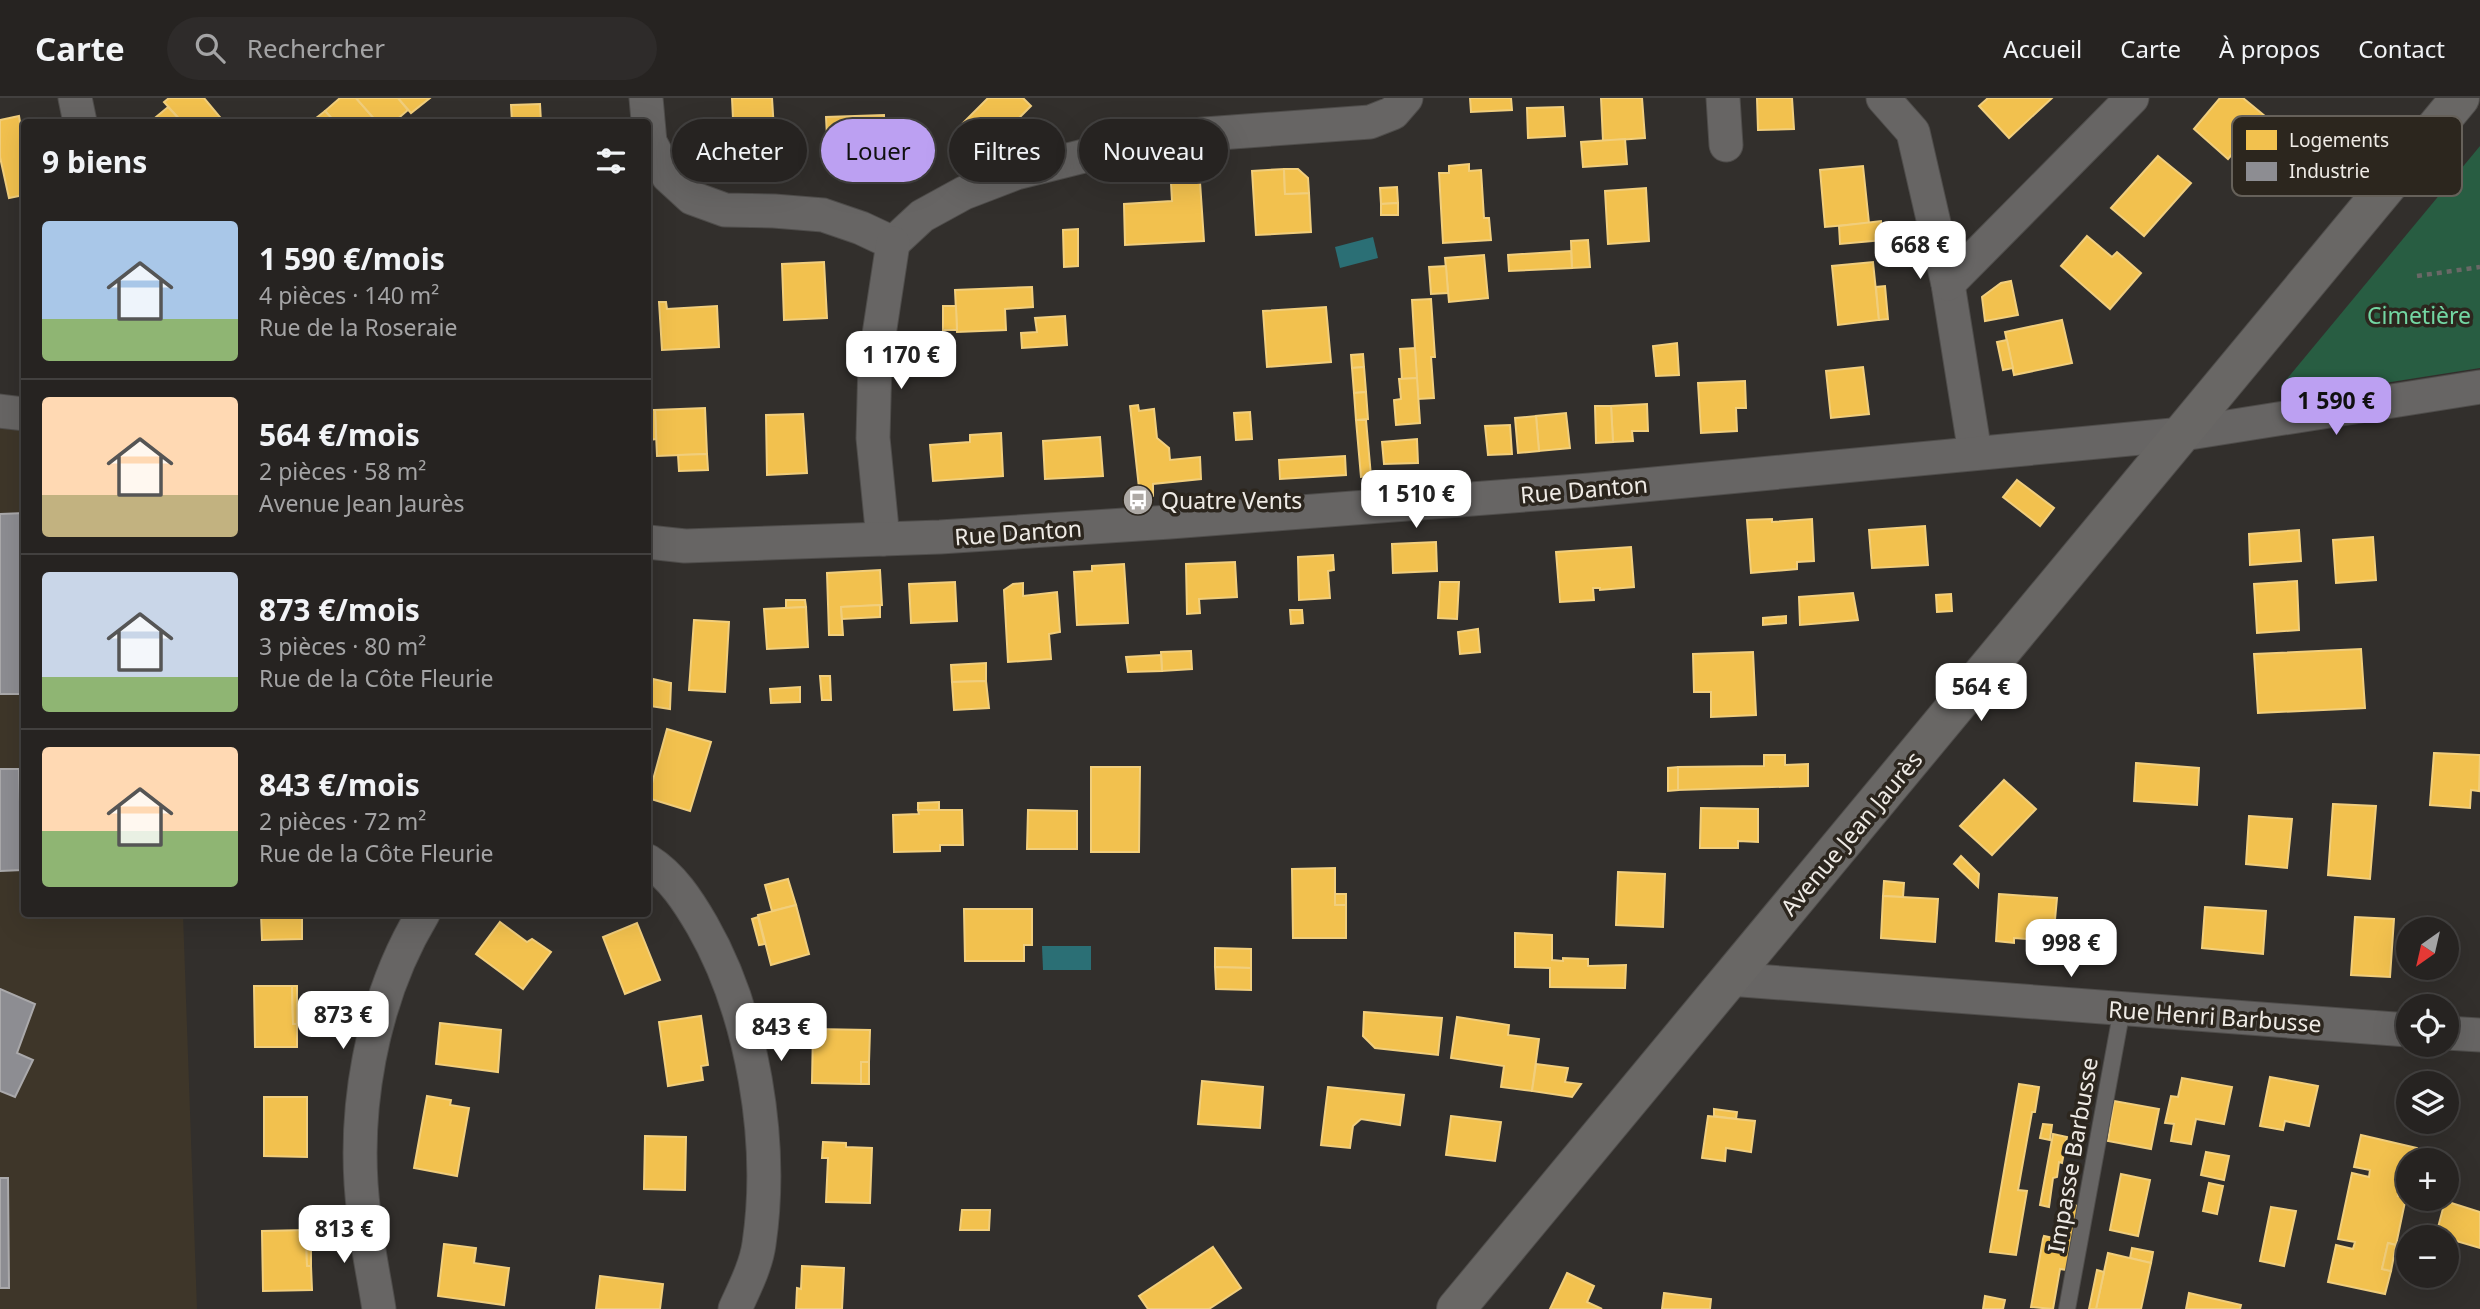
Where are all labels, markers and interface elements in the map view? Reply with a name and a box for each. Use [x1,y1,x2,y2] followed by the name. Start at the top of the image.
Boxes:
[167,17,657,80] search box
[35,26,125,71] text: Carte
[191,29,229,67] icon: search
[247,30,385,66] text: Rechercher
[2003,32,2082,65] text: Accueil
[2120,32,2181,65] text: Carte
[2219,32,2320,65] text: À propos
[2358,32,2445,65] text: Contact
[2232,116,2462,196] legend
[672,119,807,182] chip: Acheter
[821,119,935,182] chip: Louer
[949,119,1065,182] chip: Filtres
[1079,119,1228,182] chip: Nouveau
[2289,127,2389,153] text: Logements
[42,141,147,182] text: 9 biens
[592,142,630,180] icon: filters
[2289,158,2370,184] text: Industrie
[1871,222,1969,281] pin: 668 €
[1891,228,1949,260] text: 668 €
[259,238,445,279] text: 1 590 €/mois
[98,249,182,333] icon: home
[259,279,439,311] text: 4 pièces · 140 m²
[2367,299,2471,331] park label: Cimetière
[259,311,457,343] text: Rue de la Roseraie
[836,331,966,391] pin: 1 170 €
[862,338,940,370] text: 1 170 €
[2271,378,2401,437] pin: 1 590 €
[2297,384,2375,416] text: 1 590 €
[259,414,420,455] text: 564 €/mois
[98,425,182,509] icon: home
[259,455,426,487] text: 2 pièces · 58 m²
[1519,467,1649,511] street label: Rue Danton
[1351,470,1481,530] pin: 1 510 €
[1377,477,1455,509] text: 1 510 €
[1121,483,1155,517] bus stop icon: Quatre Vents
[1161,484,1302,516] place label: Quatre Vents
[259,487,465,519] text: Avenue Jean Jaurès
[953,512,1083,552] street label: Rue Danton
[259,589,420,630] text: 873 €/mois
[98,600,182,684] icon: home
[259,630,426,662] text: 3 pièces · 80 m²
[259,662,494,694] text: Rue de la Côte Fleurie
[1932,664,2030,723] pin: 564 €
[1952,670,2010,702] text: 564 €
[1773,744,1929,922] street label: Avenue Jean Jaurès
[259,764,420,805] text: 843 €/mois
[98,775,182,859] icon: home
[259,805,426,837] text: 2 pièces · 72 m²
[259,837,494,869] text: Rue de la Côte Fleurie
[2396,917,2459,980] north arrow
[2396,917,2459,1288] map controls
[2022,920,2120,979] pin: 998 €
[2042,926,2100,958] text: 998 €
[294,992,392,1051] pin: 873 €
[2107,993,2323,1039] street label: Rue Henri Barbusse
[2396,994,2459,1057] button: locate
[314,998,372,1030] text: 873 €
[732,1004,830,1063] pin: 843 €
[752,1010,810,1042] text: 843 €
[2039,1055,2105,1255] street label: Impasse Barbusse
[2396,1071,2459,1134] button: layers
[2396,1148,2459,1211] button: +
[295,1206,393,1265] pin: 813 €
[315,1212,373,1244] text: 813 €
[2396,1225,2459,1288] button: −

